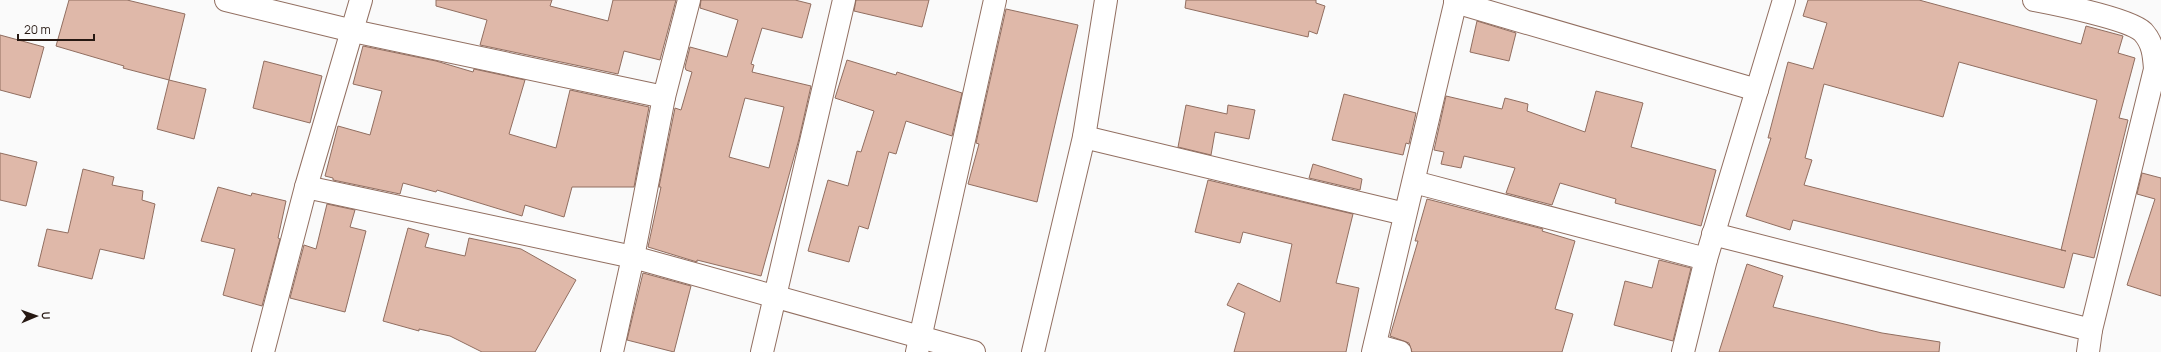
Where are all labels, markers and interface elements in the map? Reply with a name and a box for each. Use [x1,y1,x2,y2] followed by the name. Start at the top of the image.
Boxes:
[18,16,94,42] scale bar
[24,21,51,38] text: 20 m
[16,296,56,336] north arrow
[39,311,54,320] text: U

